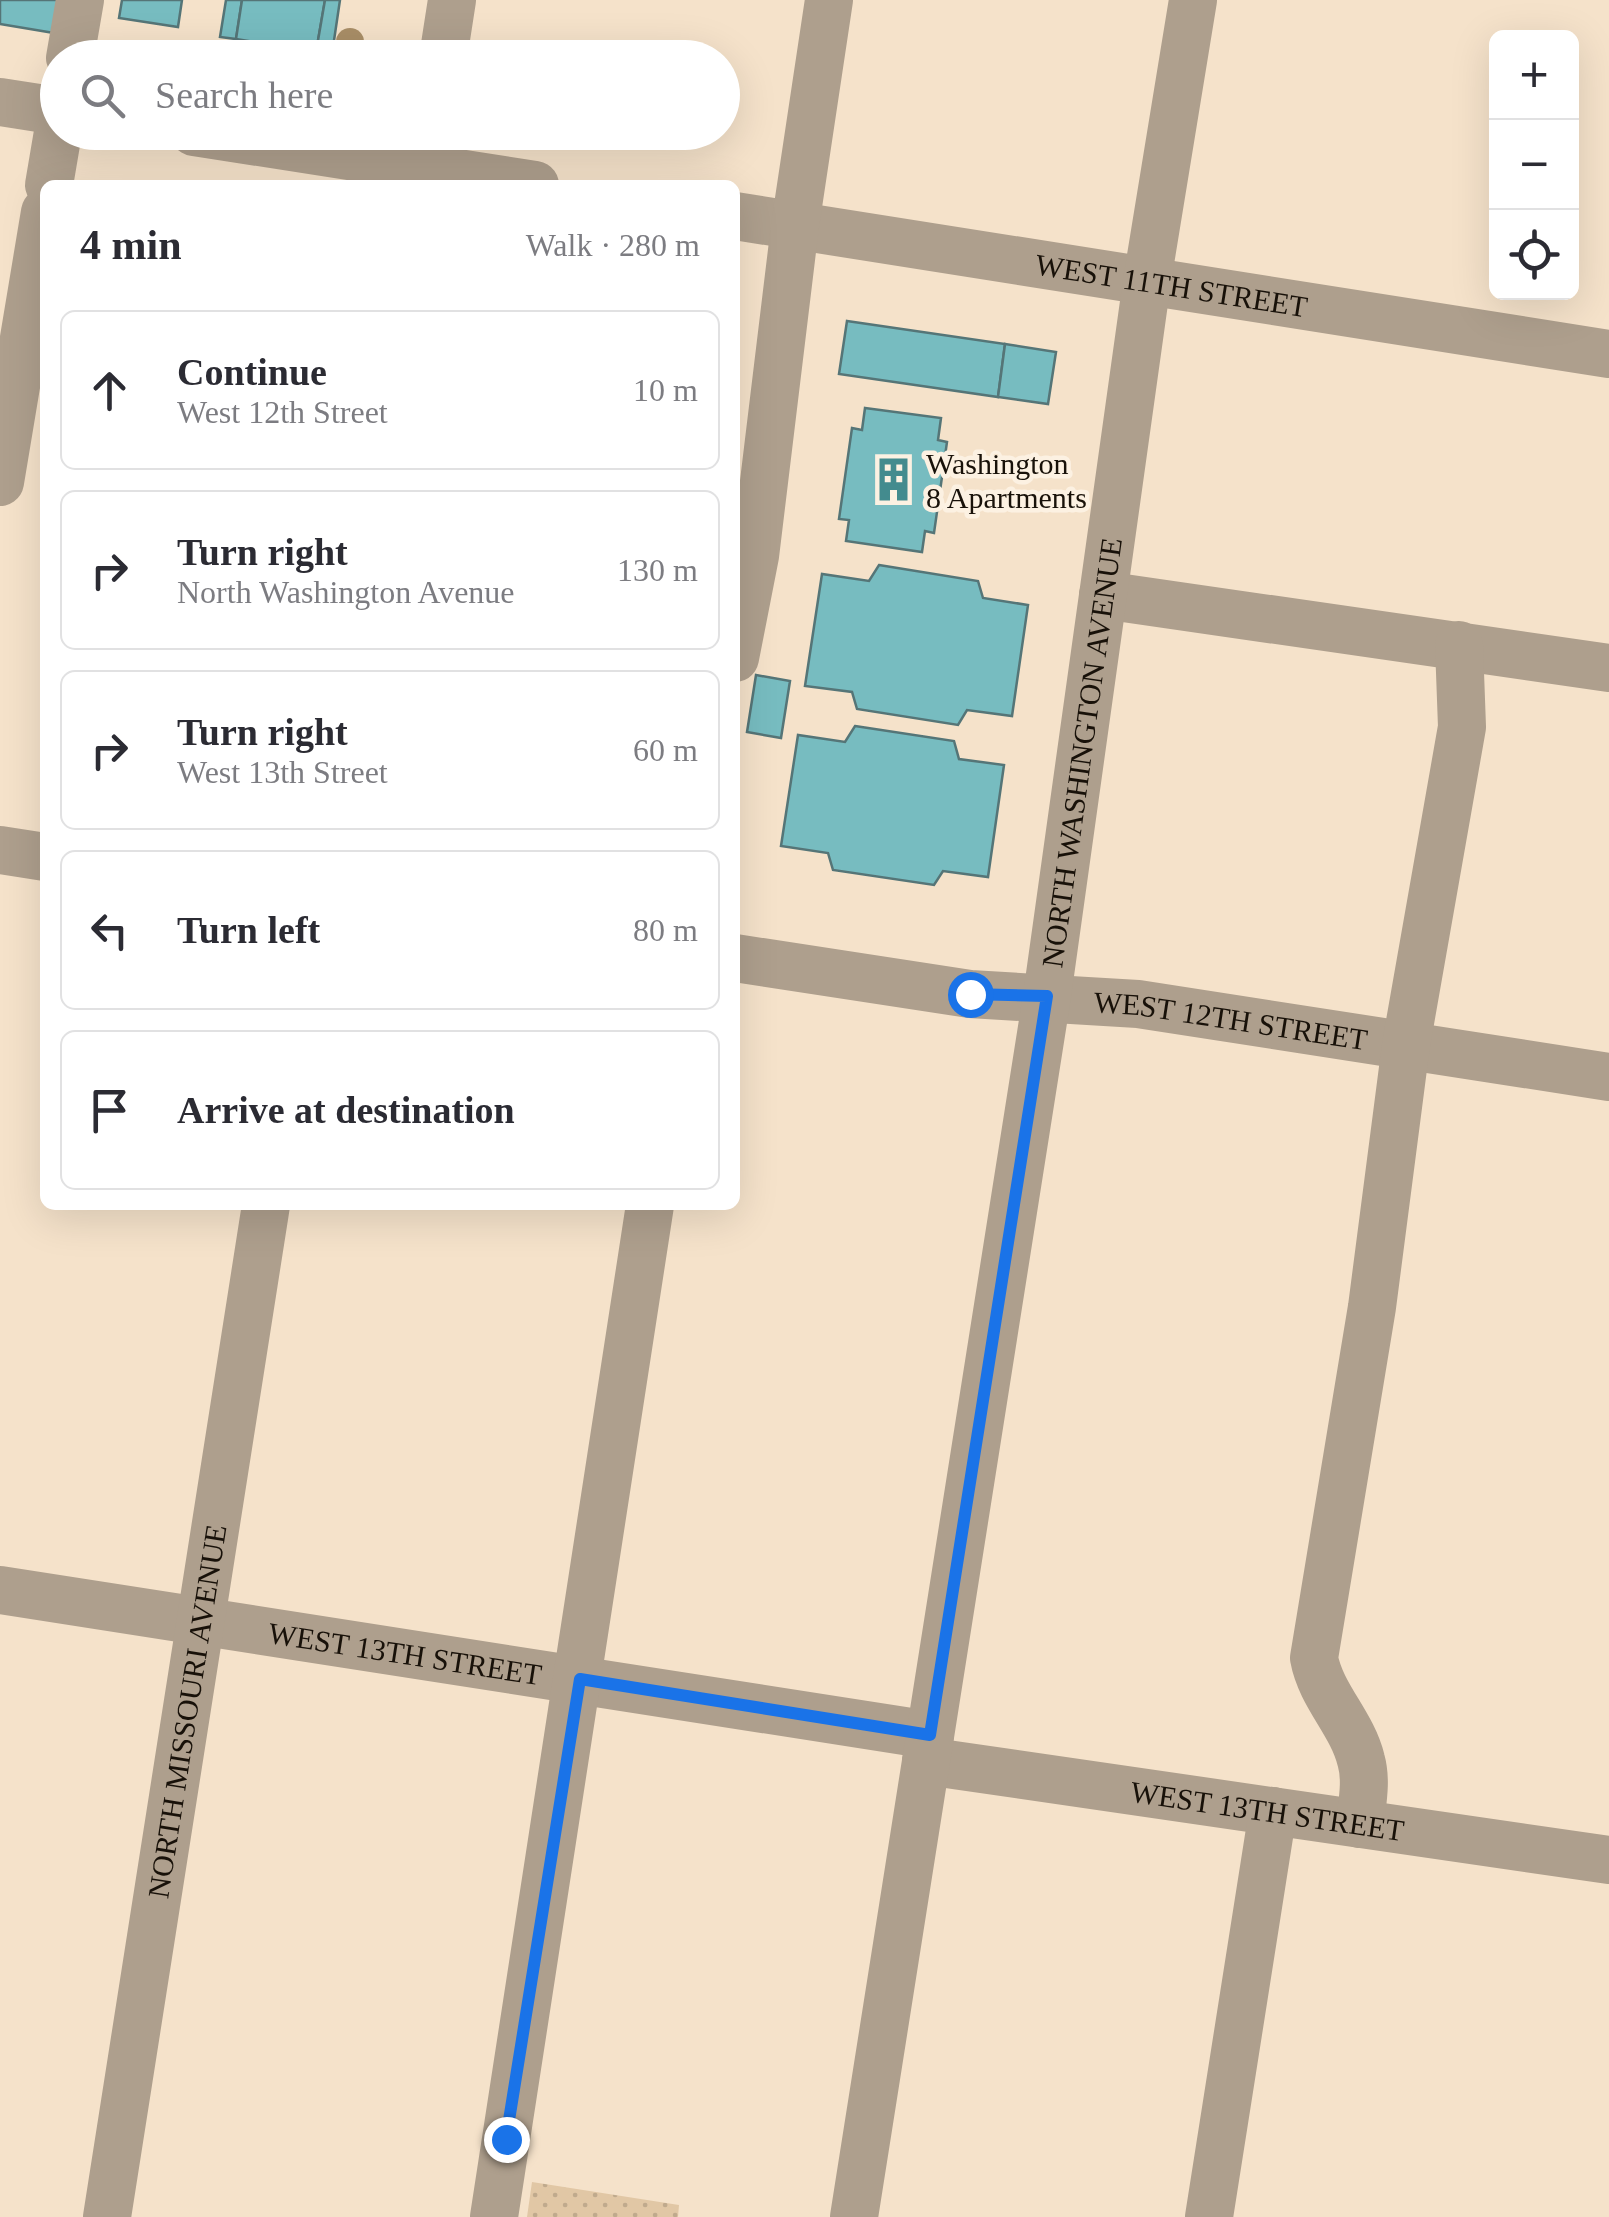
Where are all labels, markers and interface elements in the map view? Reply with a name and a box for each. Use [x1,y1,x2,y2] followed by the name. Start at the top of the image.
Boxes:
[1489,30,1579,300] map controls
[1489,30,1579,120] button: +
[40,40,740,150] search box
[75,68,130,123] icon: search
[155,74,333,116] text: Search here
[1489,120,1579,210] button: −
[1489,210,1579,300] button: locate
[80,222,182,268] text: 4 min
[526,227,700,263] text: Walk · 280 m
[1033,247,1310,323] street label: WEST 11TH STREET
[177,351,327,393] text: Continue
[82,363,137,418] icon: ahead
[633,372,698,408] text: 10 m
[177,394,388,430] text: West 12th Street
[926,447,1087,514] place label: Washington 8 Apartments
[869,456,917,504] building icon: Washington 8 Apartments
[177,531,348,573] text: Turn right
[1035,536,1127,969] street label: NORTH WASHINGTON AVENUE
[82,543,137,598] icon: right
[617,552,698,588] text: 130 m
[177,574,515,610] text: North Washington Avenue
[177,711,348,753] text: Turn right
[82,723,137,778] icon: right
[633,732,698,768] text: 60 m
[177,754,388,790] text: West 13th Street
[82,903,137,958] icon: left
[177,909,320,951] text: Turn left
[633,912,698,948] text: 80 m
[948,972,994,1018] route start
[1093,985,1370,1056] street label: WEST 12TH STREET
[82,1083,137,1138] icon: arrive
[177,1089,515,1131] text: Arrive at destination
[141,1522,232,1900] street label: NORTH MISSOURI AVENUE
[266,1616,544,1691] street label: WEST 13TH STREET
[1128,1774,1406,1847] street label: WEST 13TH STREET
[484,2117,530,2163] route end

